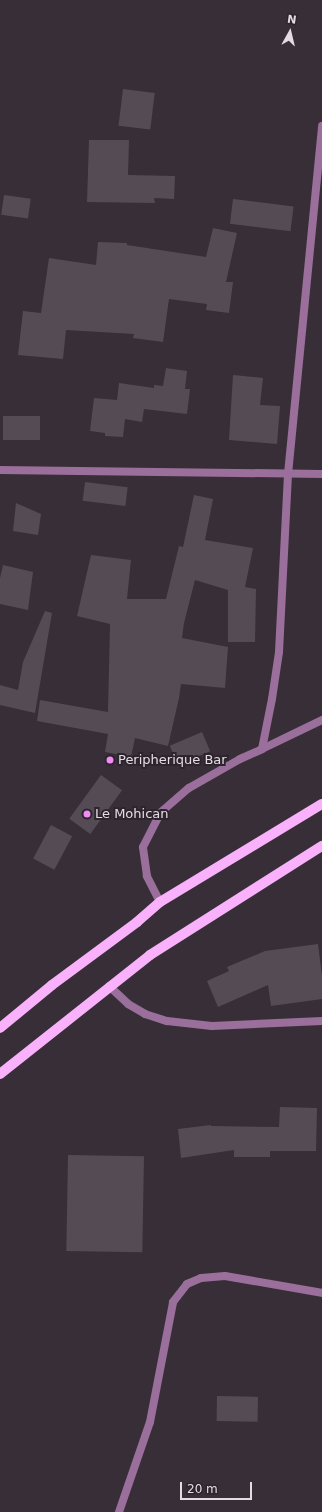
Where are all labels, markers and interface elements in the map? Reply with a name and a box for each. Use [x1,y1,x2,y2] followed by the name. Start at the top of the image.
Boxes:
[270,12,310,52] north arrow
[286,13,297,27] text: N
[118,752,227,768] place label: Peripherique Bar
[105,755,115,765] marker: Peripherique Bar
[95,806,169,822] place label: Le Mohican
[82,809,92,819] marker: Le Mohican
[182,1474,254,1500] scale bar
[187,1482,218,1496] text: 20 m

